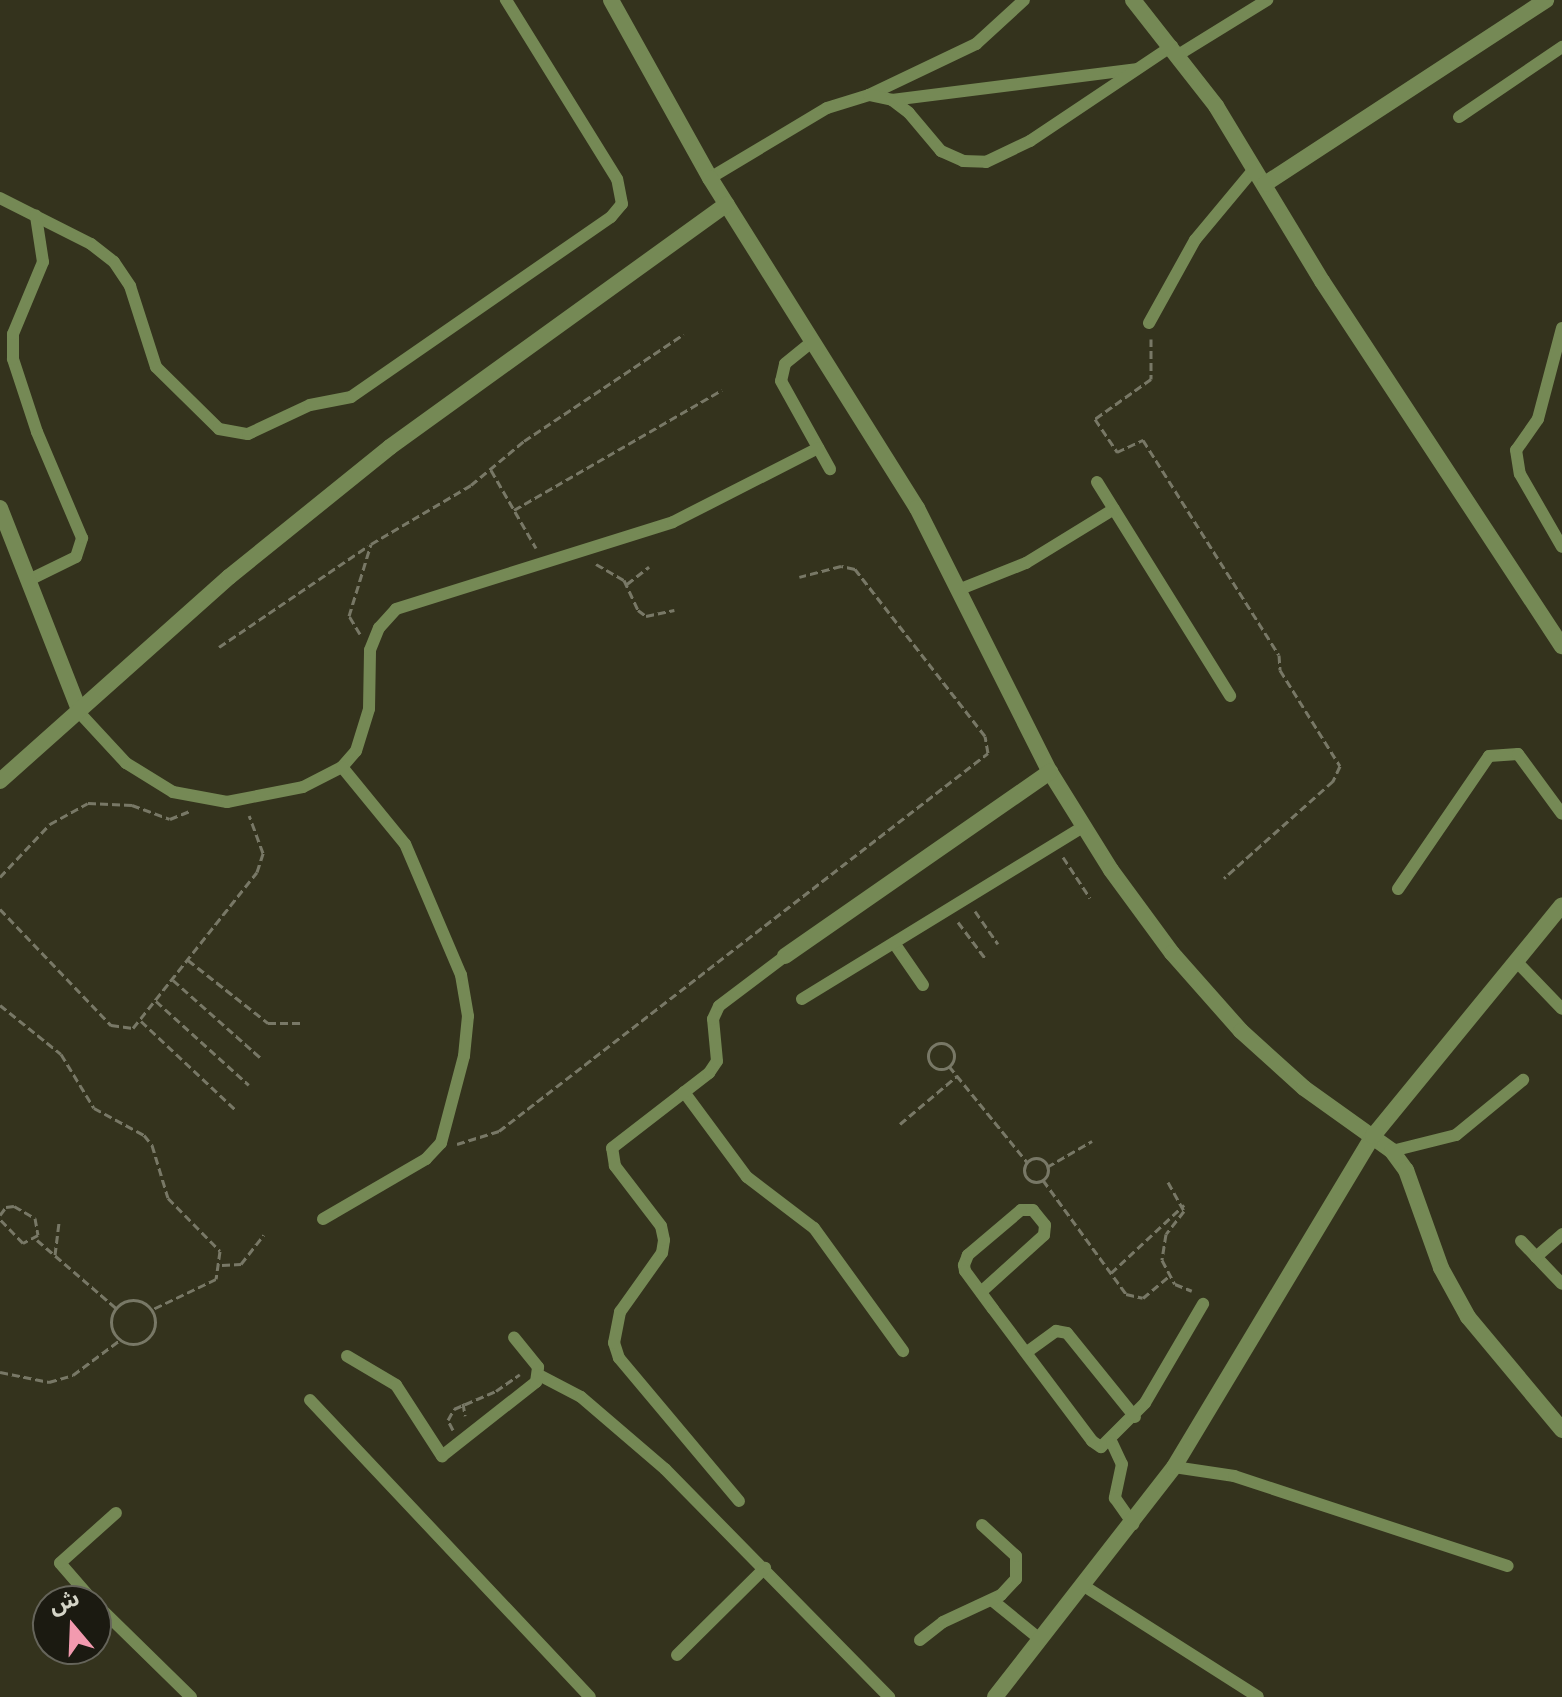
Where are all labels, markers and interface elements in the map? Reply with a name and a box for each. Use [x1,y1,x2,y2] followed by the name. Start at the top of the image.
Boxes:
[32,1585,112,1665] north arrow
[46,1586,83,1621] text: ش

